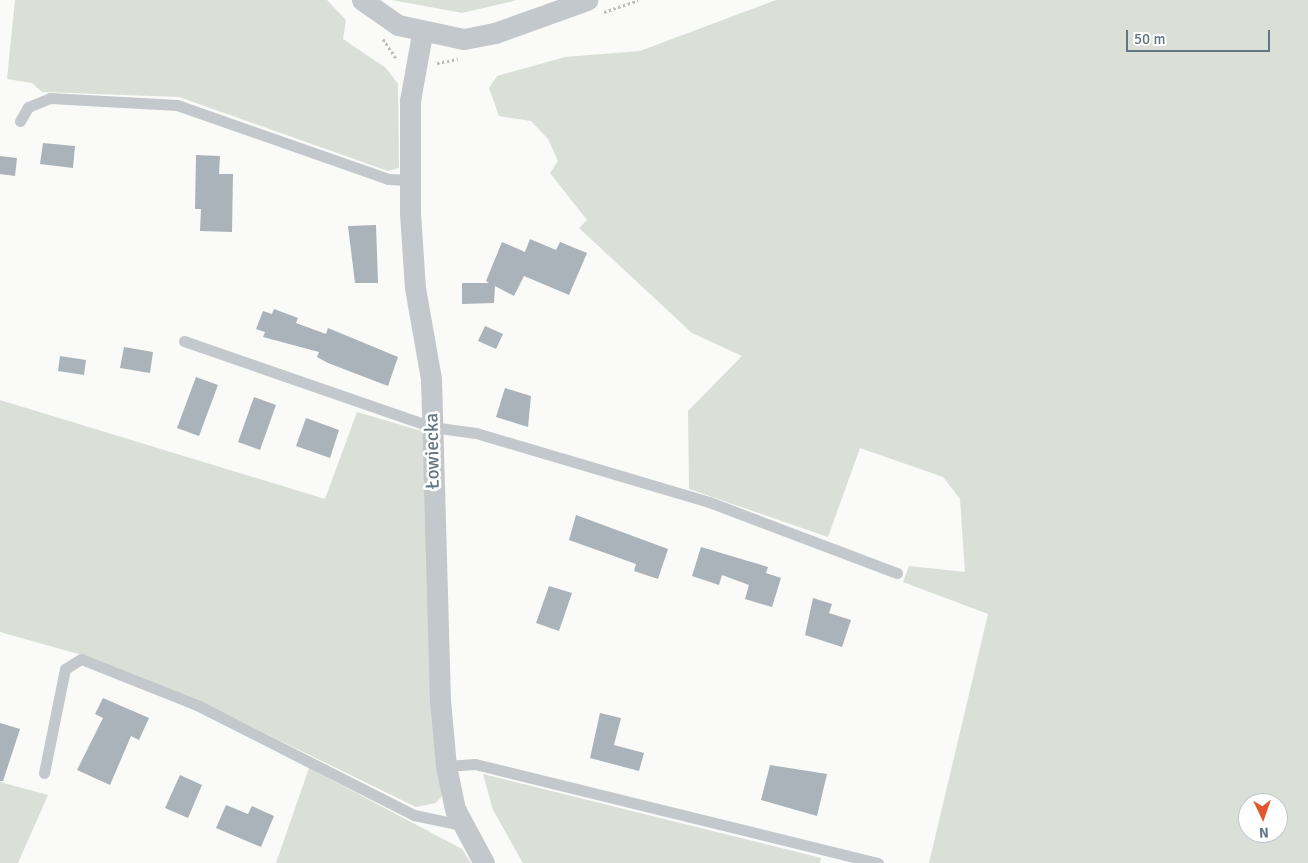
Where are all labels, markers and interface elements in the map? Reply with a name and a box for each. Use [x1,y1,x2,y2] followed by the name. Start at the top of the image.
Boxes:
[1128,20,1272,52] scale bar
[1134,30,1165,48] text: 50 m
[421,413,445,489] street label: Łowiecka
[1238,793,1288,843] north arrow
[1258,824,1269,841] text: N

